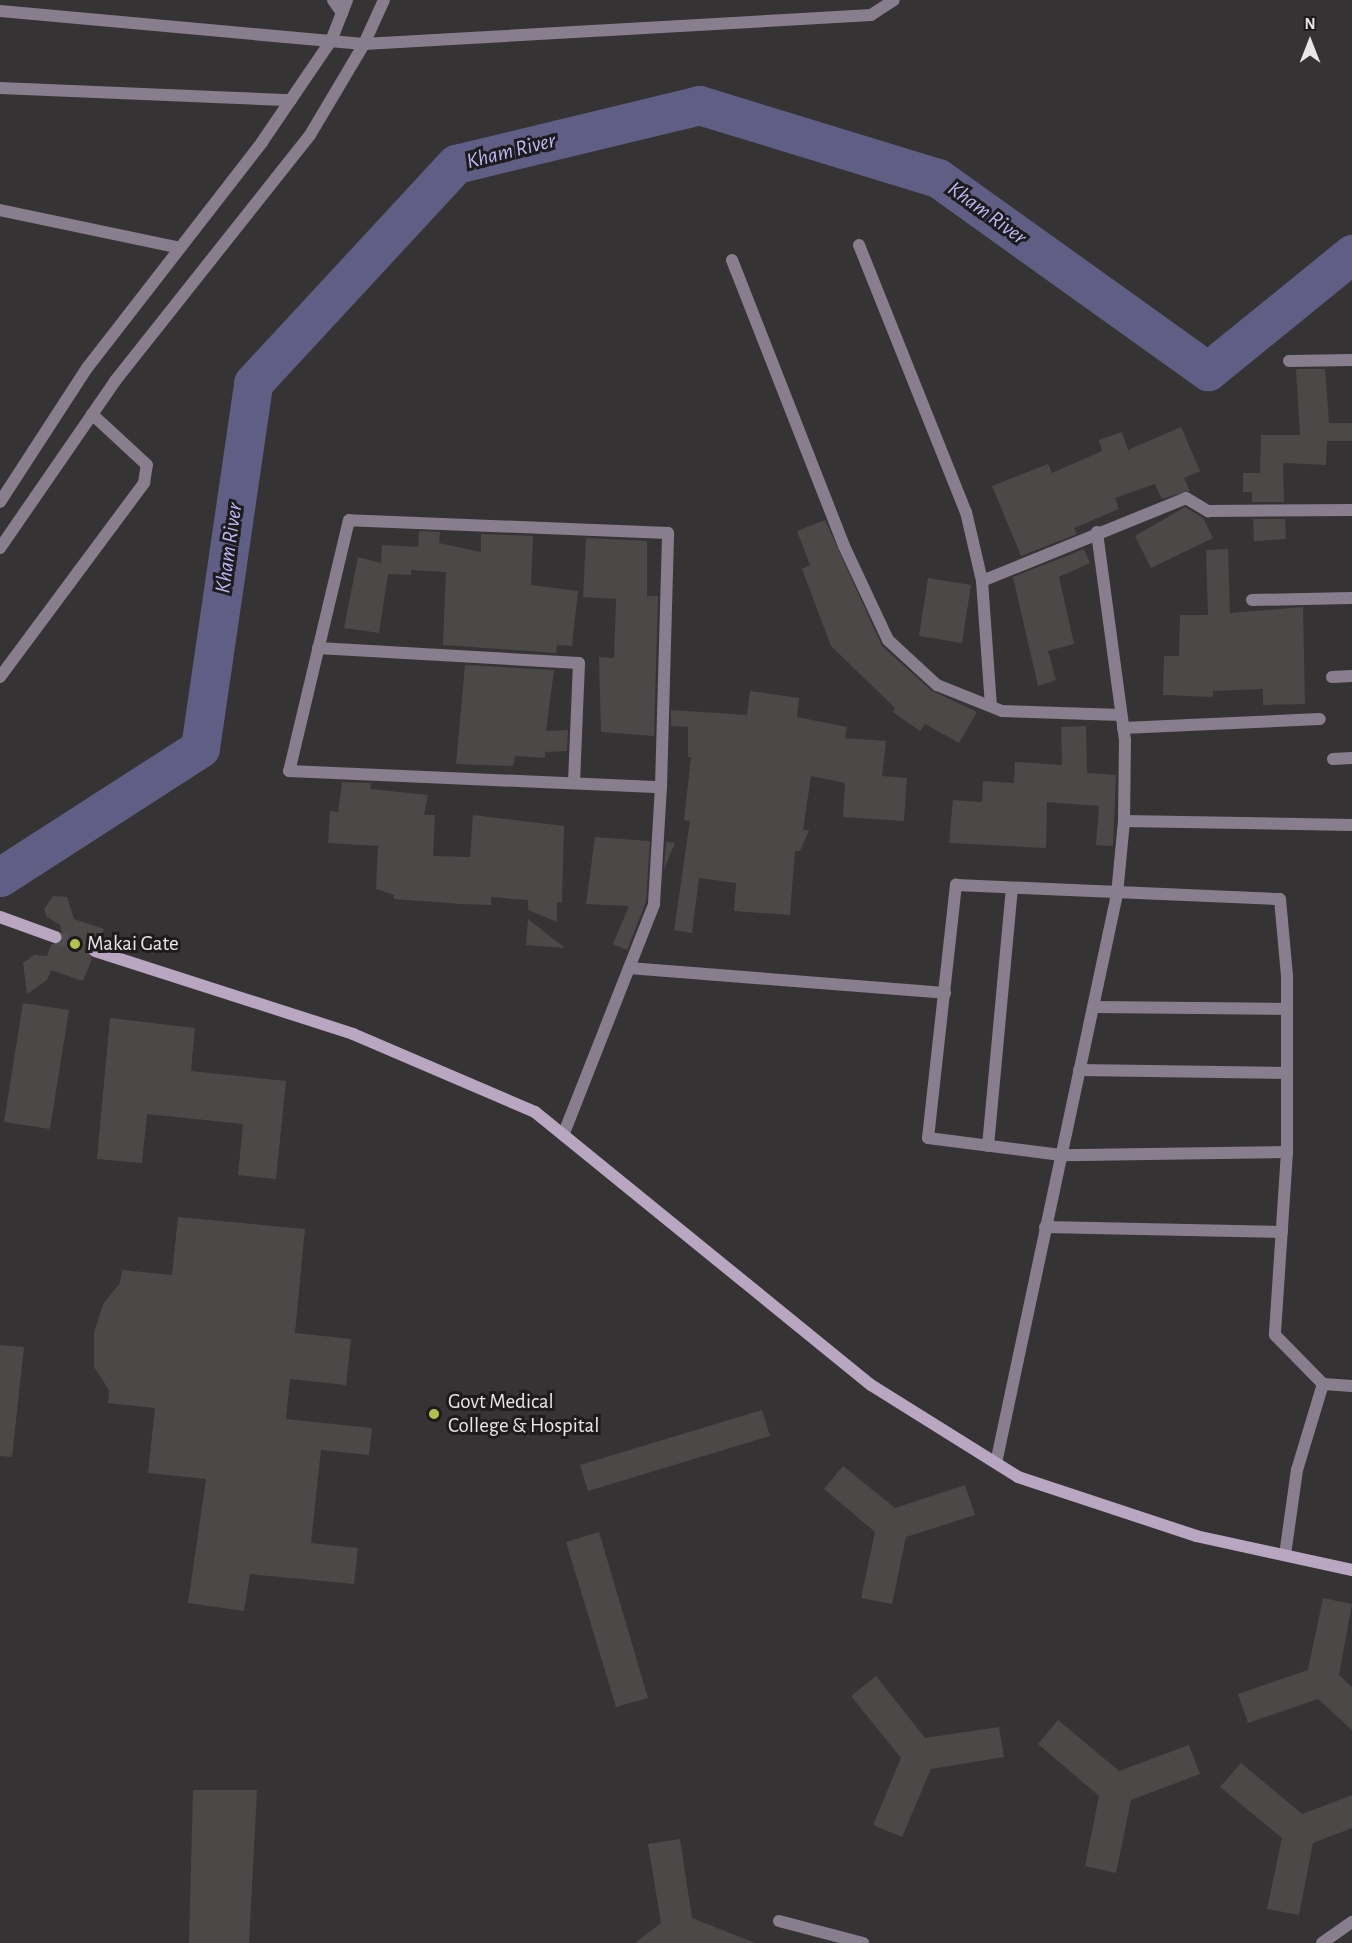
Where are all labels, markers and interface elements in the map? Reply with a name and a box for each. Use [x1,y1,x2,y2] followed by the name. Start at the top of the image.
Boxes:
[1280,12,1340,72] north arrow
[1304,16,1316,32] text: N
[464,127,558,175] water label: Kham River
[942,176,1032,250] water label: Kham River
[210,501,248,595] water label: Kham River
[87,931,179,957] place label: Makai Gate
[68,937,82,951] marker: Makai Gate
[448,1389,599,1439] place label: Govt Medical College & Hospital
[425,1405,443,1423] marker: Govt Medical College & Hospital

